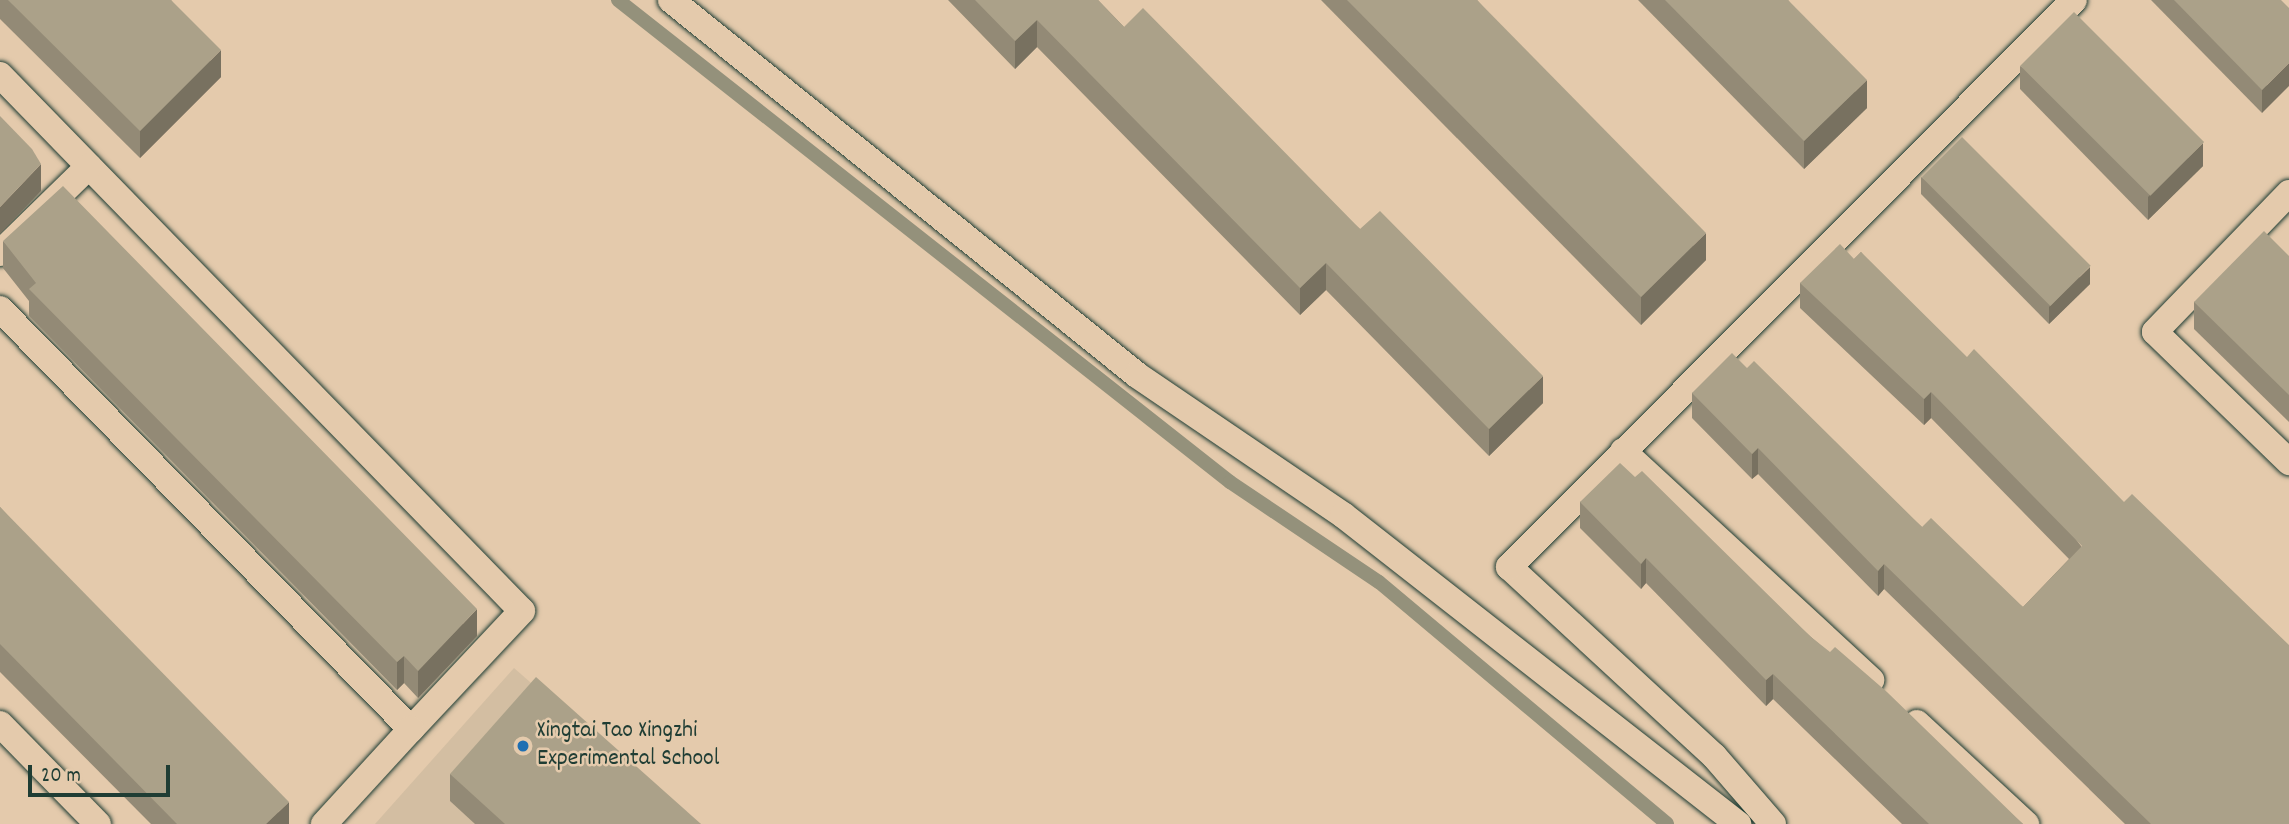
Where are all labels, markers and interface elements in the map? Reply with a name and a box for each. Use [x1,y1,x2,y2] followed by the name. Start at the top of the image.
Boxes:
[537,718,719,774] place label: Xingtai Tao Xingzhi Experimental School
[515,738,531,754] marker: Xingtai Tao Xingzhi Experimental School
[32,750,173,794] scale bar
[41,762,81,792] text: 20 m

